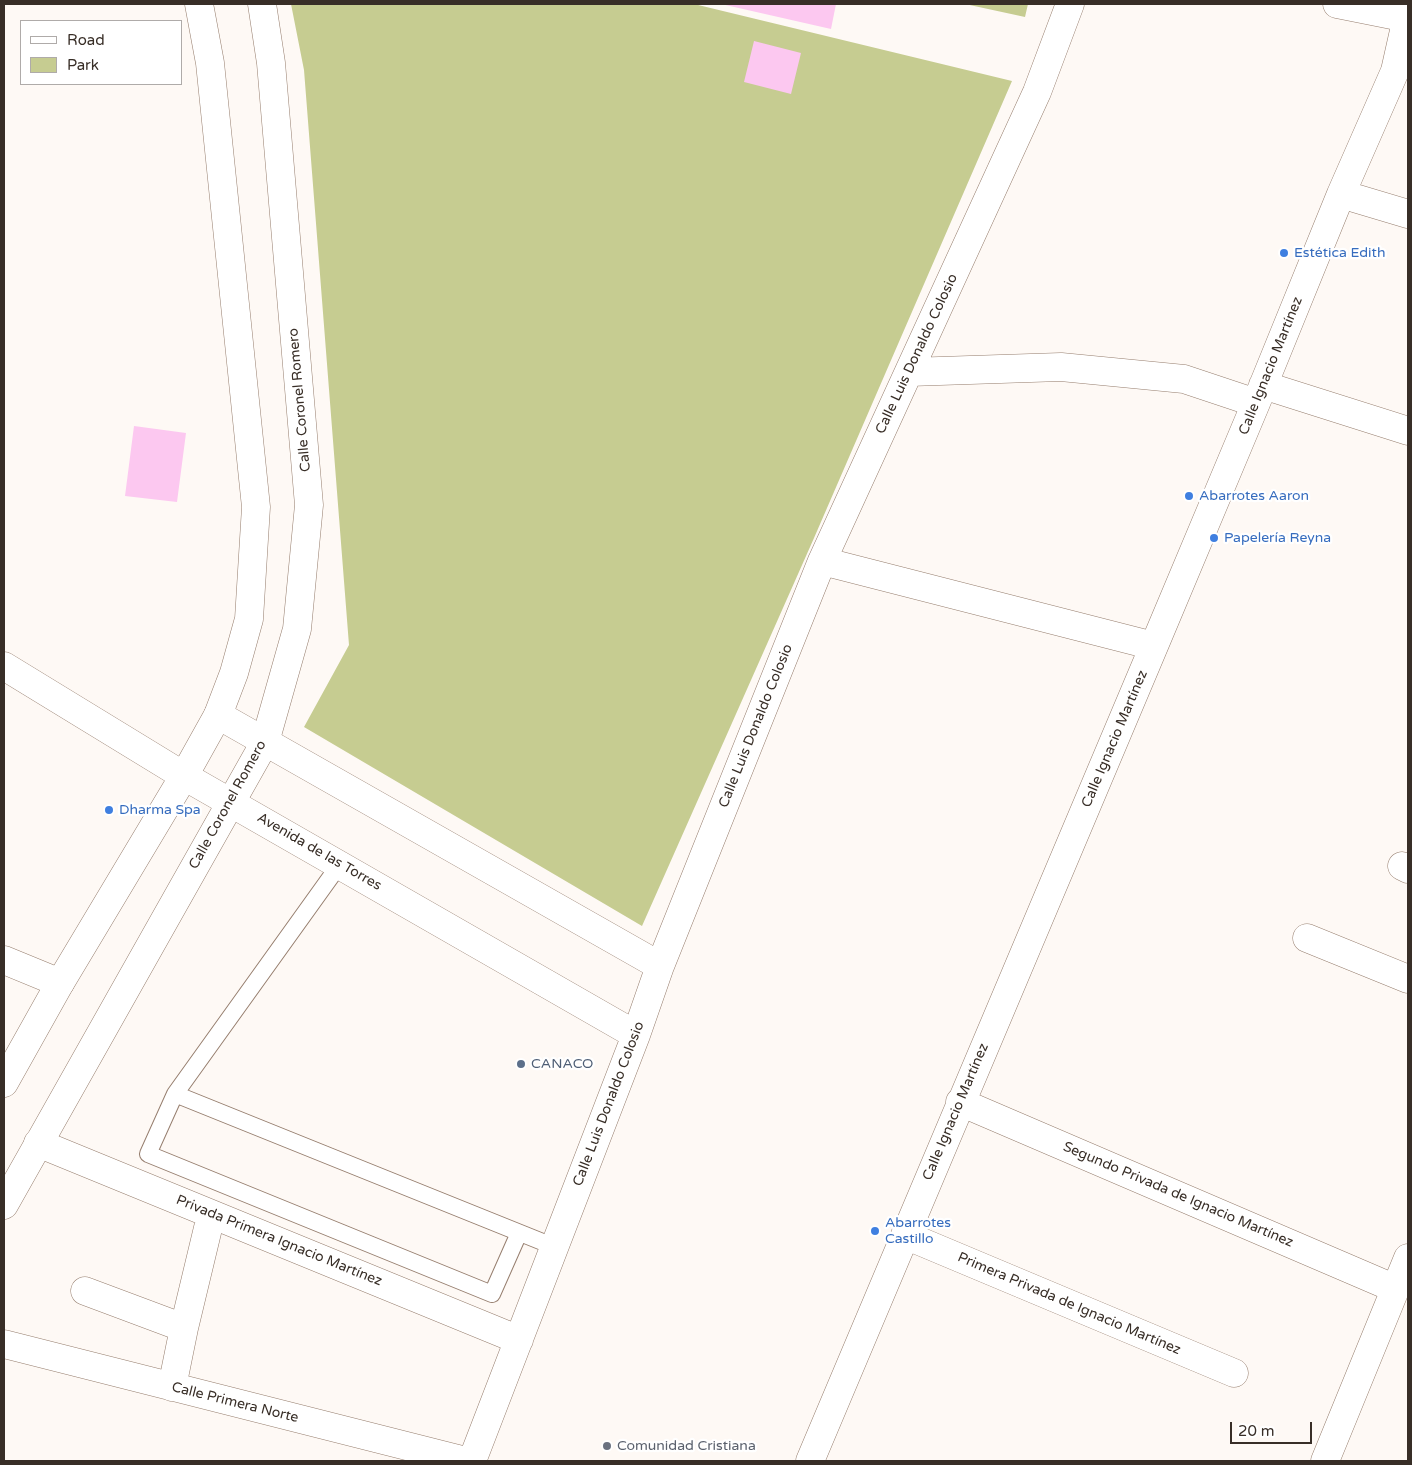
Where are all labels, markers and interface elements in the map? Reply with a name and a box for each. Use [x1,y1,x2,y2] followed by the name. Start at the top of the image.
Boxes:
[20,20,182,85] legend
[67,31,105,49] text: Road
[67,56,99,74] text: Park
[1294,245,1385,261] place label: Estética Edith
[1278,247,1290,259] marker: Estética Edith
[872,271,962,437] street label: Calle Luis Donaldo Colosio
[1236,295,1306,437] street label: Calle Ignacio Martínez
[285,327,315,473] street label: Calle Coronel Romero
[1199,488,1309,504] place label: Abarrotes Aaron
[1183,490,1195,502] marker: Abarrotes Aaron
[1224,530,1331,546] place label: Papelería Reyna
[1208,532,1220,544] marker: Papelería Reyna
[715,642,797,810] street label: Calle Luis Donaldo Colosio
[1078,668,1152,810] street label: Calle Ignacio Martínez
[186,738,270,872] street label: Calle Coronel Romero
[119,802,201,818] place label: Dharma Spa
[103,804,115,816] marker: Dharma Spa
[254,809,384,895] street label: Avenida de las Torres
[570,1019,648,1189] street label: Calle Luis Donaldo Colosio
[919,1041,993,1183] street label: Calle Ignacio Martínez
[531,1056,593,1072] place label: CANACO
[515,1058,527,1070] marker: CANACO
[1060,1139,1296,1251] street label: Segundo Privada de Ignacio Martínez
[174,1192,384,1290] street label: Privada Primera Ignacio Martínez
[885,1215,951,1248] place label: Abarrotes Castillo
[869,1225,881,1237] marker: Abarrotes Castillo
[955,1249,1183,1359] street label: Primera Privada de Ignacio Martínez
[170,1379,300,1427] street label: Calle Primera Norte
[1232,1412,1314,1444] scale bar
[1238,1422,1275,1440] text: 20 m
[617,1438,756,1454] place label: Comunidad Cristiana
[601,1440,613,1452] marker: Comunidad Cristiana

